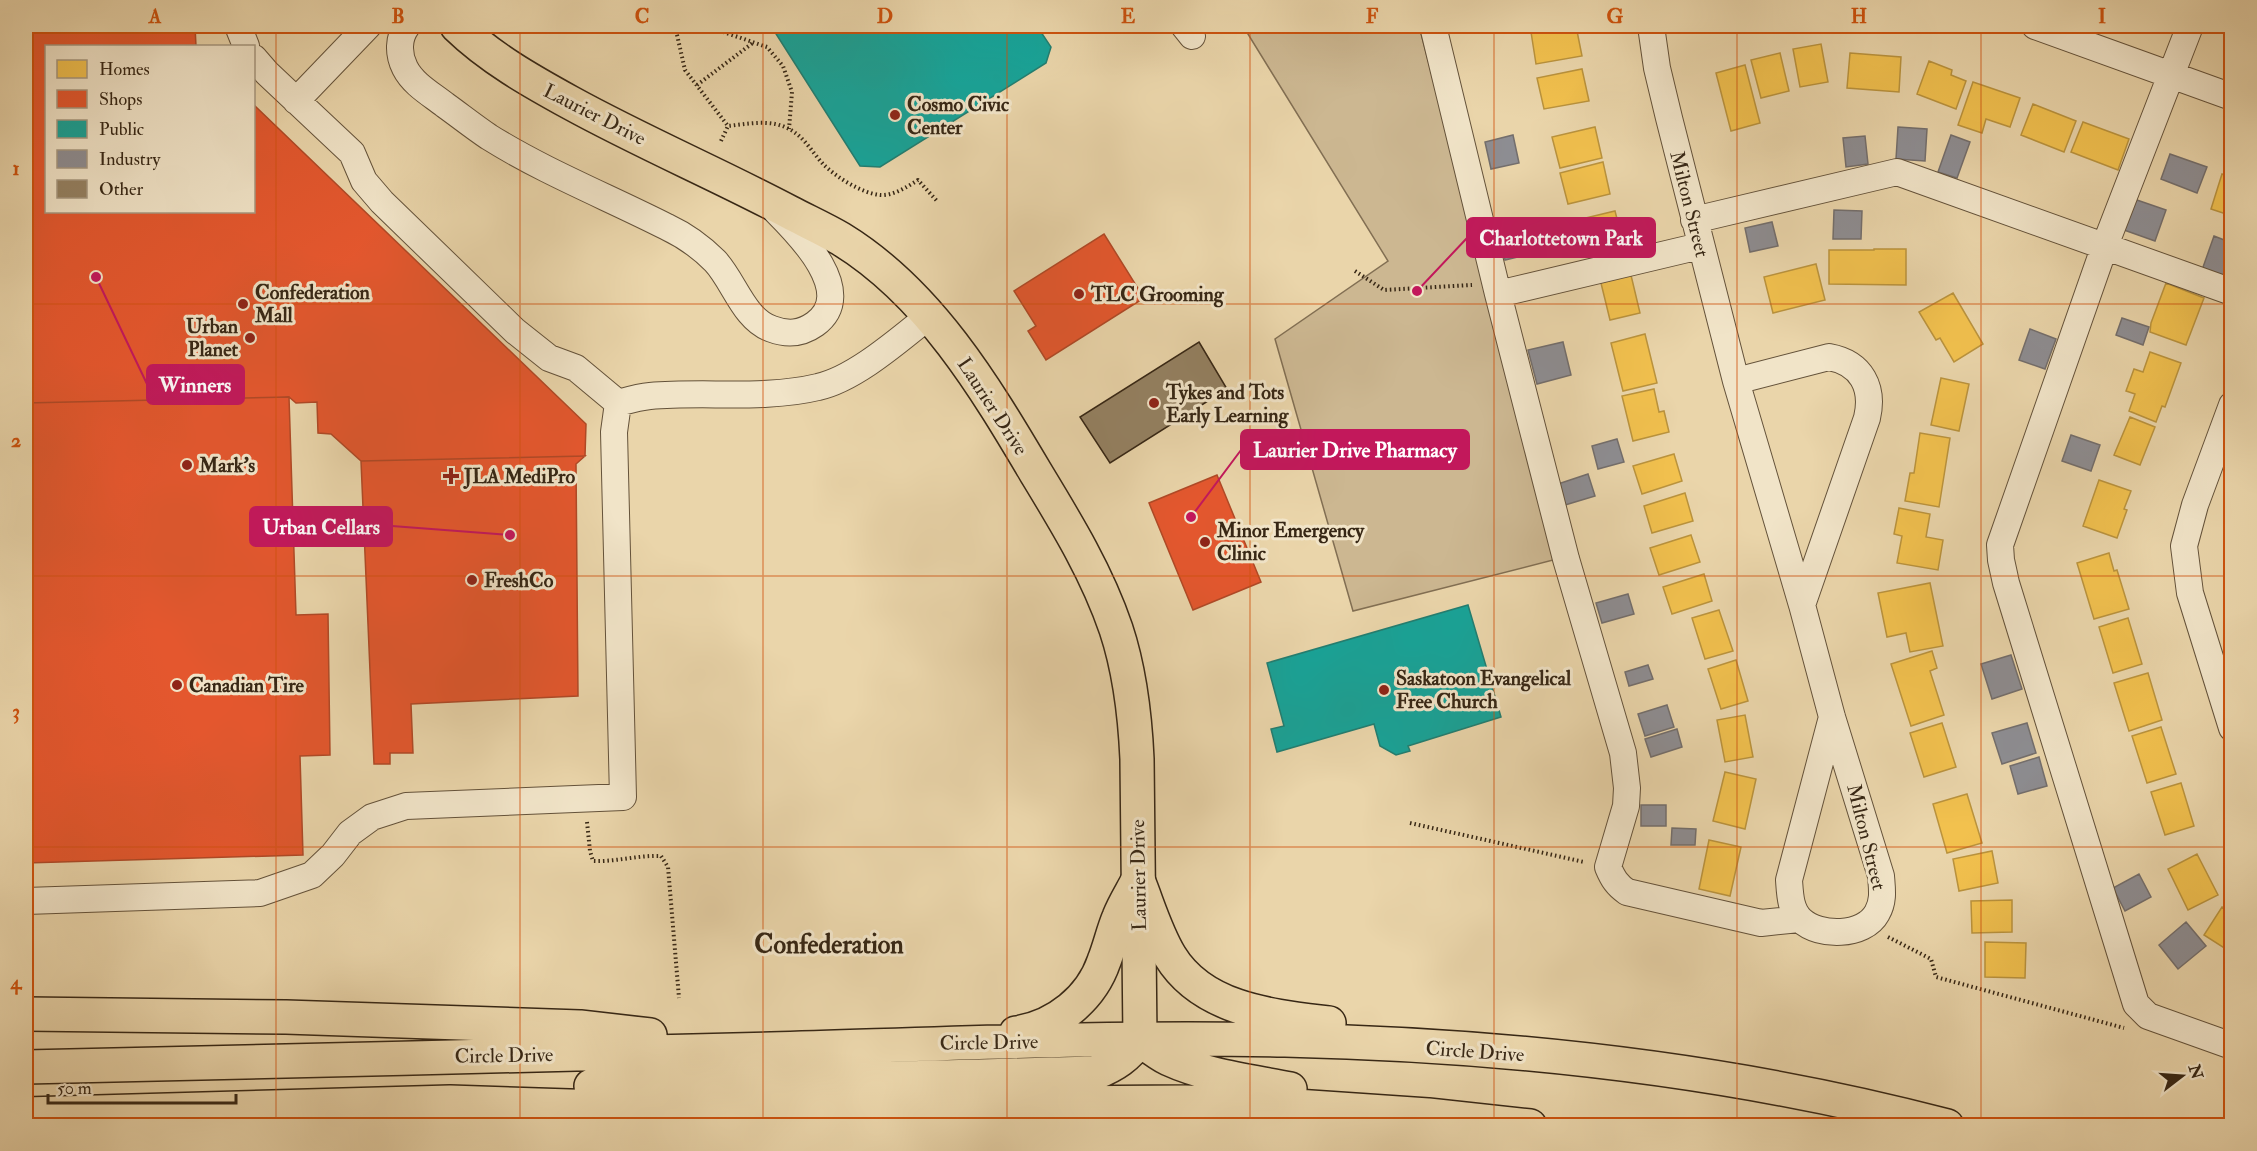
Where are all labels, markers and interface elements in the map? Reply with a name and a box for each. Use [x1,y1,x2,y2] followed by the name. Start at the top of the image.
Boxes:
[148,4,162,29] text: A
[391,4,405,29] text: B
[635,4,649,29] text: C
[877,4,893,29] text: D
[1121,4,1136,29] text: E
[1366,4,1379,29] text: F
[1607,4,1624,29] text: G
[1851,4,1867,29] text: H
[2098,4,2106,29] text: I
[45,45,255,213] legend
[99,58,150,81] text: Homes
[539,78,650,151] street label: Laurier Drive
[99,88,142,111] text: Shops
[907,92,1010,140] place label: Cosmo Civic Center
[888,108,902,122] marker: Cosmo Civic Center
[99,118,144,141] text: Public
[99,148,161,171] text: Industry
[1664,148,1715,260] street label: Milton Street
[12,156,20,181] text: 1
[99,178,143,201] text: Other
[1467,218,1655,257] callout: Charlottetown Park
[1479,225,1644,252] text: Charlottetown Park
[254,280,371,328] place label: Confederation Mall
[1090,282,1225,308] place label: TLC Grooming
[1072,287,1086,301] marker: TLC Grooming
[236,297,250,311] marker: Confederation Mall
[186,314,239,362] place label: Urban Planet
[243,331,257,345] marker: Urban Planet
[952,353,1033,460] street label: Laurier Drive
[147,365,244,404] callout: Winners
[158,372,231,399] text: Winners
[1165,380,1290,429] place label: Tykes and Tots Early Learning
[1147,396,1161,410] marker: Tykes and Tots Early Learning
[11,428,21,453] text: 2
[1241,430,1469,469] callout: Laurier Drive Pharmacy
[1253,437,1458,464] text: Laurier Drive Pharmacy
[198,453,255,478] place label: Mark's
[180,458,194,472] marker: Mark's
[463,464,575,489] place label: JLA MediPro
[442,467,460,485] marker: JLA MediPro
[250,507,392,546] callout: Urban Cellars
[262,514,380,541] text: Urban Cellars
[1216,518,1365,566] place label: Minor Emergency Clinic
[1198,535,1212,549] marker: Minor Emergency Clinic
[484,568,554,593] place label: FreshCo
[465,573,479,587] marker: FreshCo
[1396,666,1572,714] place label: Saskatoon Evangelical Free Church
[189,673,305,698] place label: Canadian Tire
[170,678,184,692] marker: Canadian Tire
[1377,683,1391,697] marker: Saskatoon Evangelical Free Church
[12,699,20,724] text: 3
[1841,781,1892,893] street label: Milton Street
[1125,819,1152,931] street label: Laurier Drive
[754,929,904,961] district label: Confederation
[10,970,23,995] text: 4
[939,1029,1039,1056] street label: Circle Drive
[1425,1036,1525,1067] street label: Circle Drive
[454,1042,554,1069] street label: Circle Drive
[2152,1046,2212,1106] north arrow
[2183,1061,2207,1082] text: N
[48,1067,236,1105] scale bar
[57,1077,92,1100] text: 50 m

